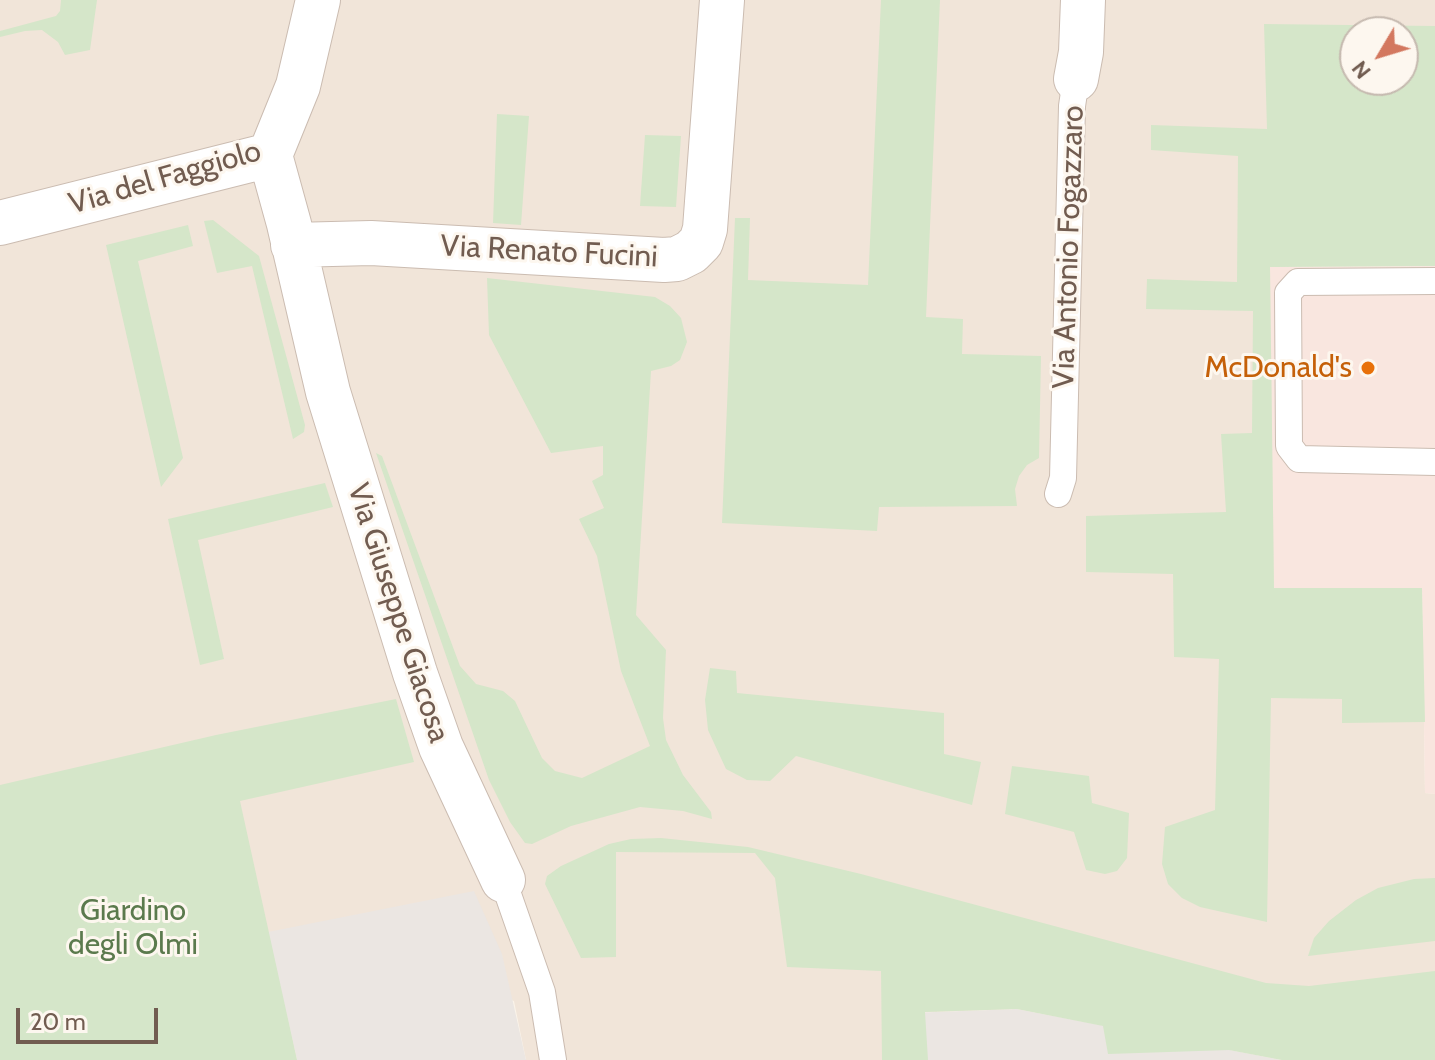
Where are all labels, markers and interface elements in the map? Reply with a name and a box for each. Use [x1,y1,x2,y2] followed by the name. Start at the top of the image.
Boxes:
[1339,16,1419,96] north arrow
[1346,55,1377,84] text: N
[1046,105,1092,389] street label: Via Antonio Fogazzaro
[65,133,265,223] street label: Via del Faggiolo
[439,228,659,276] street label: Via Renato Fucini
[1205,350,1352,386] place label: McDonald's
[1359,359,1377,377] marker: McDonald's
[339,479,457,747] street label: Via Giuseppe Giacosa
[68,893,198,964] park label: Giardino degli Olmi
[20,992,162,1042] scale bar
[30,1007,86,1036] text: 20 m

